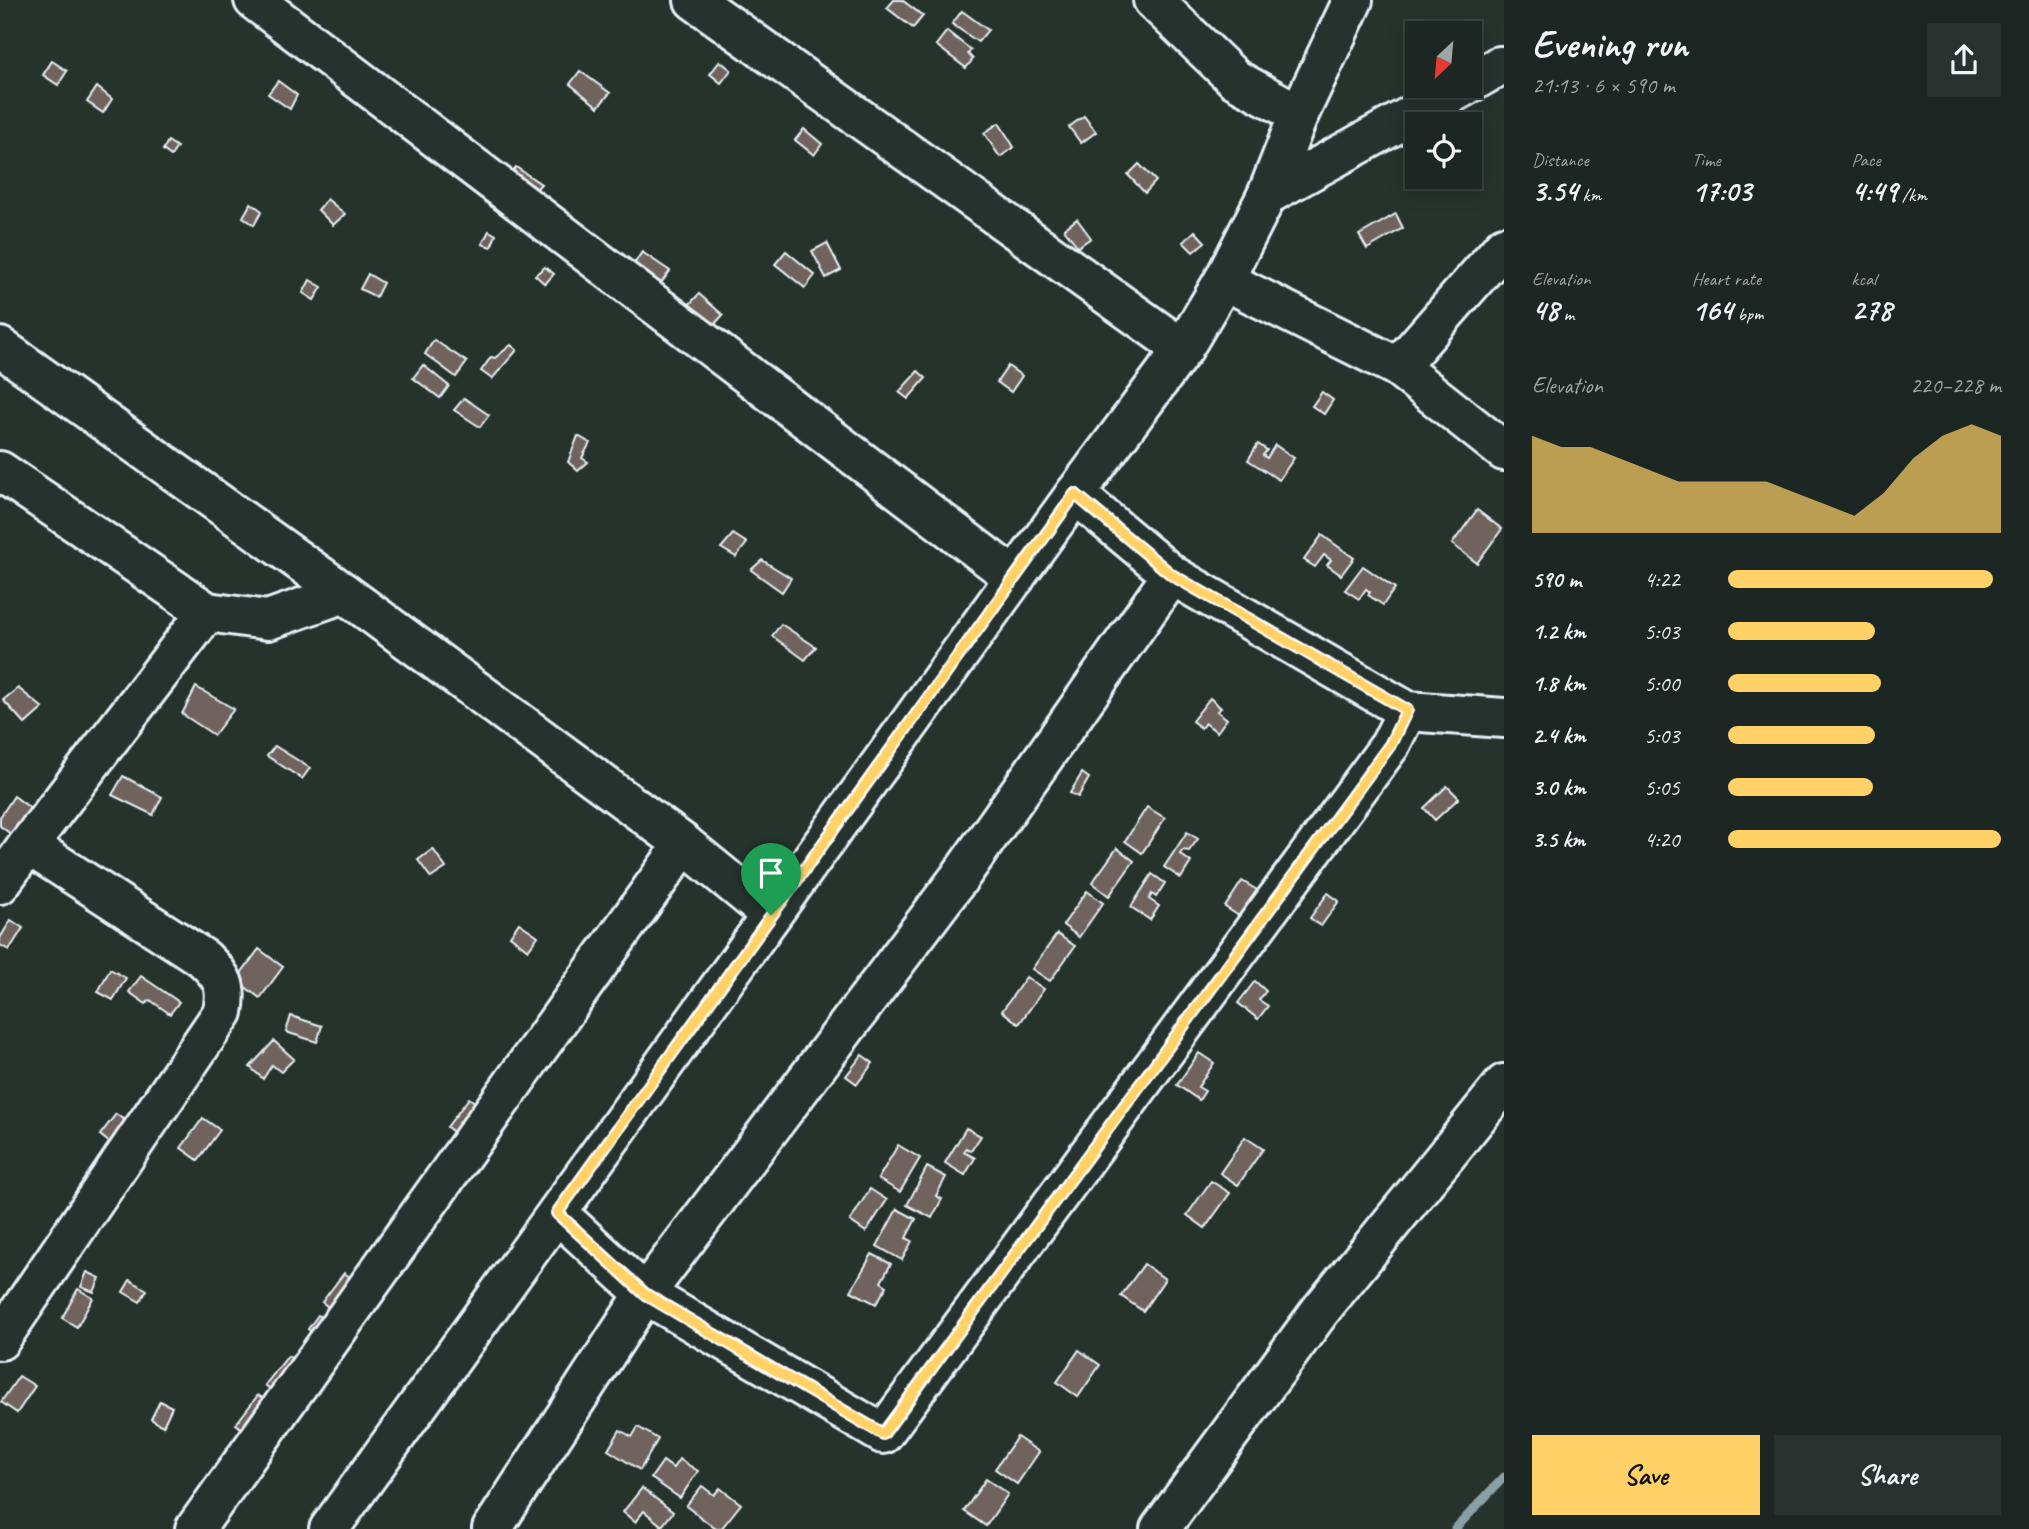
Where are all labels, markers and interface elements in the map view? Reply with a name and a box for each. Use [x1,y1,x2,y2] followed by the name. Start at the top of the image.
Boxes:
[1405,21,1482,98] north arrow
[1405,21,1482,189] map controls
[1532,21,1688,68] text: Evening run
[1927,23,2001,97] button: share
[1532,71,1675,100] text: 21:13 · 6 × 590 m
[1405,112,1482,189] button: locate
[1532,148,1589,172] text: Distance
[1692,148,1721,172] text: Time
[1851,148,1881,172] text: Pace
[1532,172,1578,210] text: 3.54
[1692,172,1751,210] text: 17:03
[1851,172,1897,210] text: 4:49
[1578,183,1601,207] text: km
[1897,183,1927,207] text: /km
[1532,267,1590,291] text: Elevation
[1692,267,1761,291] text: Heart rate
[1851,267,1876,291] text: kcal
[1532,291,1559,329] text: 48
[1692,291,1733,329] text: 164
[1851,291,1892,329] text: 278
[1559,302,1574,326] text: m
[1733,302,1763,326] text: bpm
[1532,371,1603,400] text: Elevation
[1910,371,2001,400] text: 220–228 m
[1532,565,1581,594] text: 590 m
[1644,565,1680,594] text: 4:22
[1532,617,1586,646] text: 1.2 km
[1644,617,1680,646] text: 5:03
[1532,669,1586,698] text: 1.8 km
[1644,669,1680,698] text: 5:00
[1532,721,1586,750] text: 2.4 km
[1644,721,1680,750] text: 5:03
[1532,773,1586,802] text: 3.0 km
[1644,773,1680,802] text: 5:05
[1532,825,1585,854] text: 3.5 km
[1644,825,1680,854] text: 4:20
[741,843,801,915] pin
[752,854,790,892] icon: arrive
[1532,1435,1760,1515] button: Save
[1774,1435,2001,1515] button: Share

